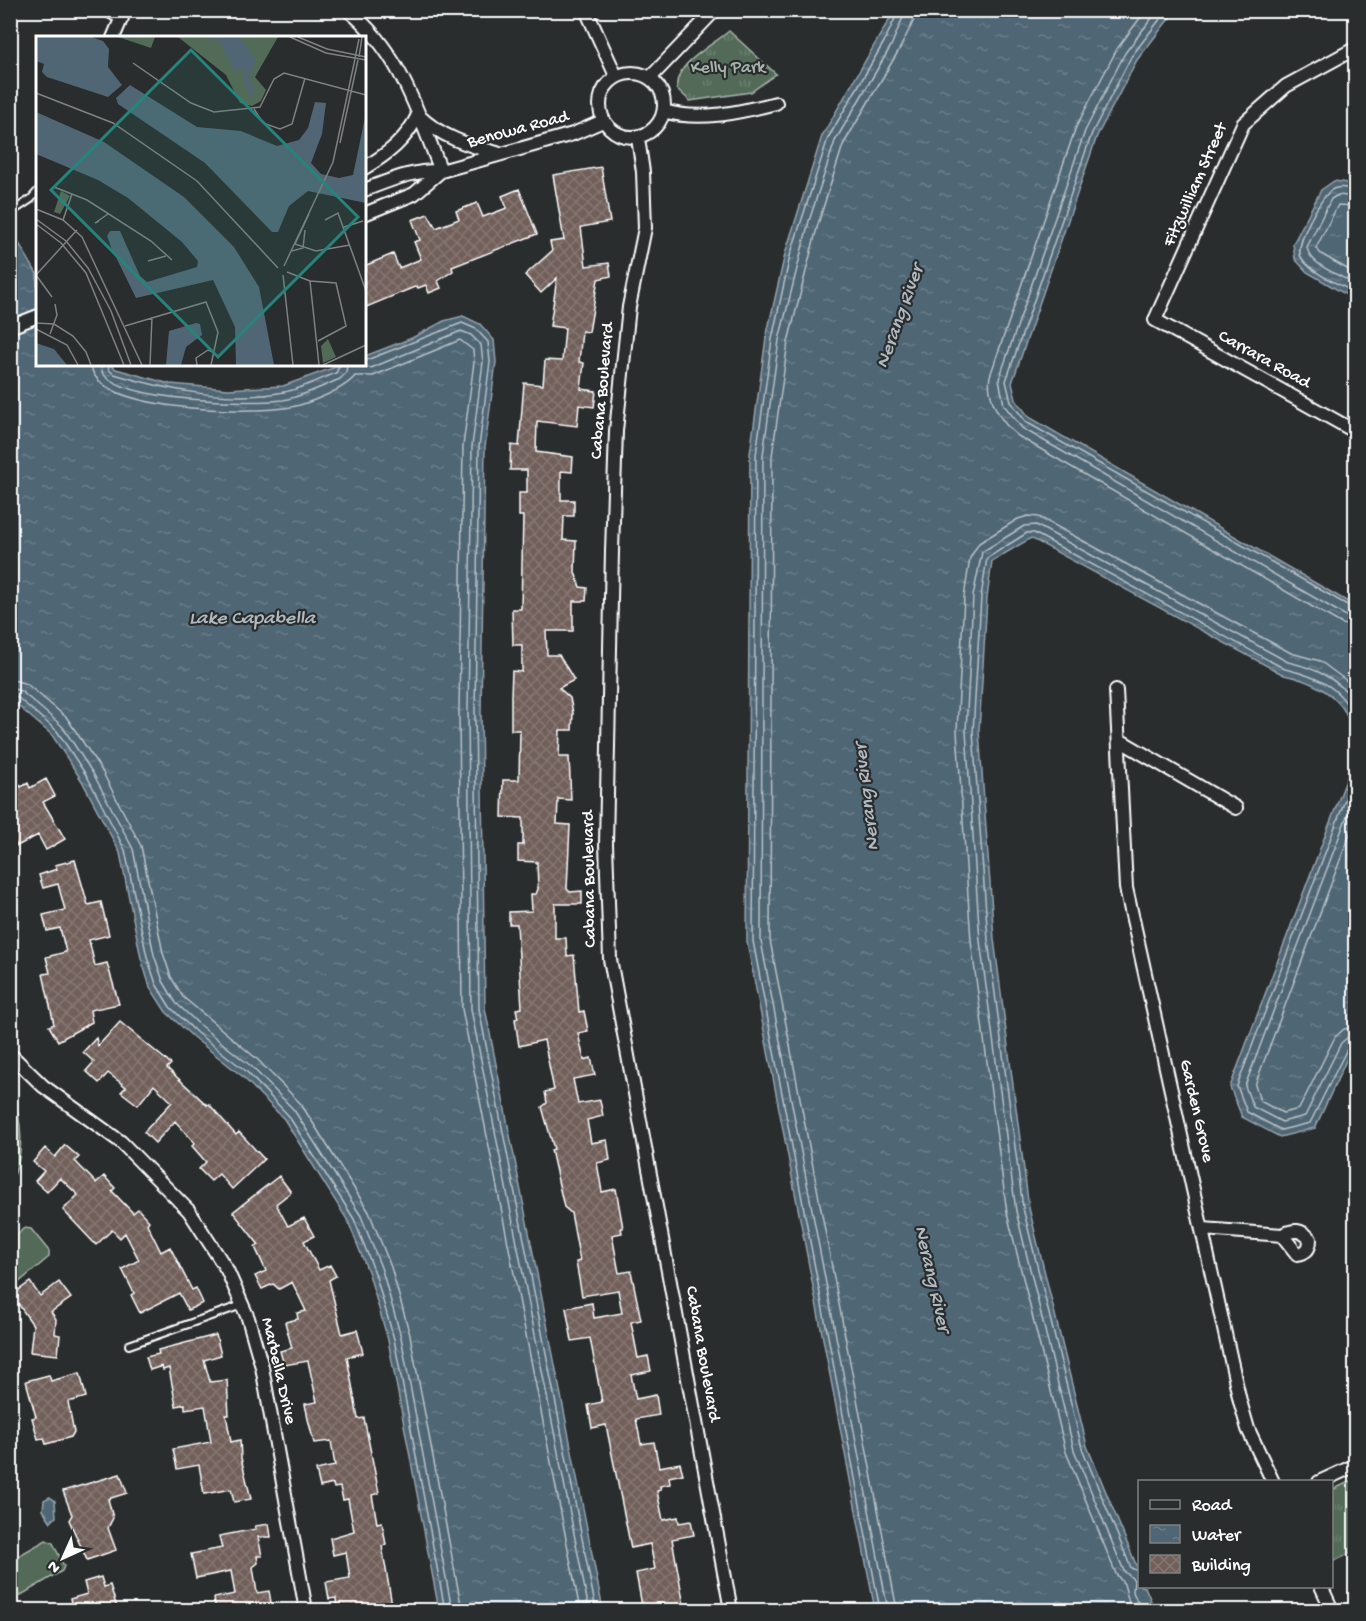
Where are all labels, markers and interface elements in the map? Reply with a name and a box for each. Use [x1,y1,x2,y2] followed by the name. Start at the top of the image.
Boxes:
[36,36,366,366] inset map
[691,58,767,79] park label: Kelly Park
[464,106,572,154] street label: Benowa Road
[1159,118,1233,251] street label: Fitzwilliam Street
[872,259,932,372] water label: Nerang River
[587,320,620,460] street label: Cabana Boulevard
[1214,326,1315,395] street label: Carrara Road
[189,608,317,631] water label: Lake Capabella
[850,738,886,852] water label: Nerang River
[578,809,602,948] street label: Cabana Boulevard
[1174,1058,1218,1165] street label: Garden Grove
[908,1224,955,1338] water label: Nerang River
[680,1285,724,1425] street label: Cabana Boulevard
[256,1315,301,1427] street label: Marbella Drive
[1138,1480,1333,1588] legend
[1192,1496,1233,1517] text: Road
[1192,1526,1242,1547] text: Water
[33,1528,93,1588] north arrow
[44,1555,65,1577] text: N
[1191,1556,1251,1577] text: Building

